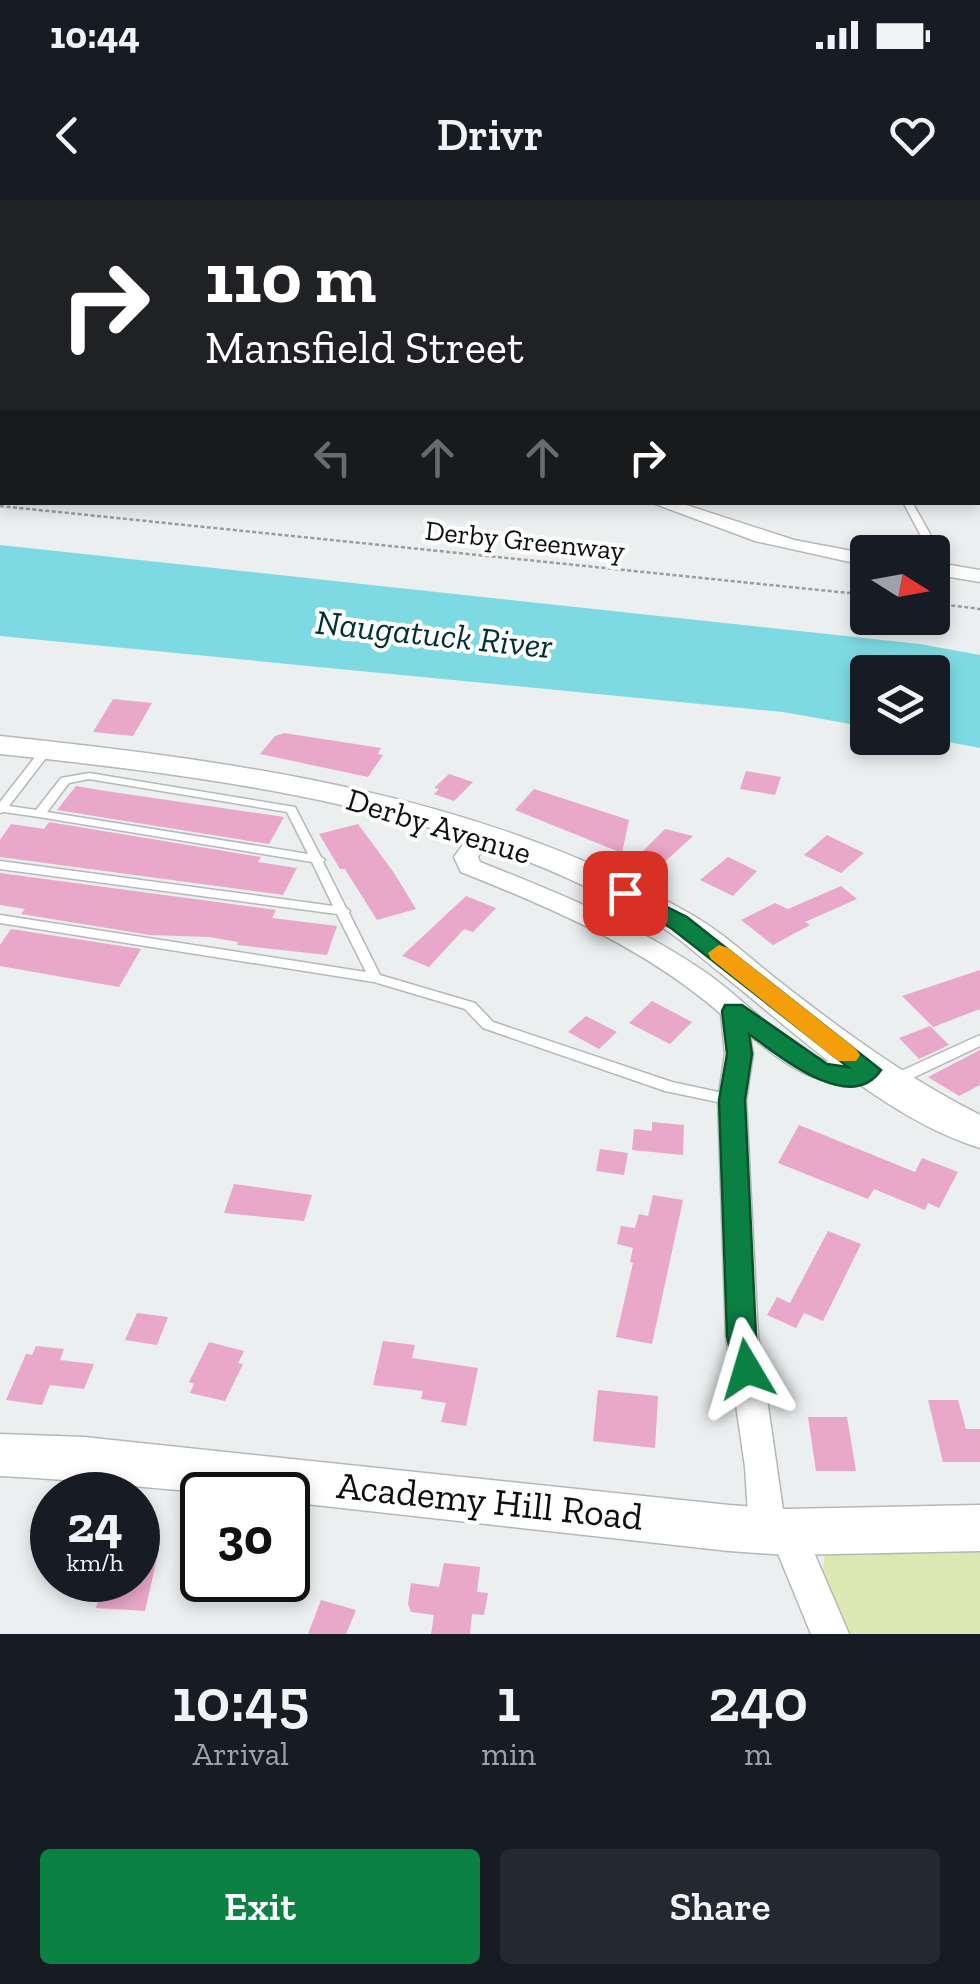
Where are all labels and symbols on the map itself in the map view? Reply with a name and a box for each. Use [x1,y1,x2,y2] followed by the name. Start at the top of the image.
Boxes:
[423,514,627,567] street label: Derby Greenway
[850,535,950,635] north arrow
[313,601,555,667] water label: Naugatuck River
[342,780,536,872] street label: Derby Avenue
[583,851,668,936] pin
[695,1317,799,1421] position arrow
[335,1462,646,1540] street label: Academy Hill Road
[180,1472,310,1602] speed limit sign: 30

